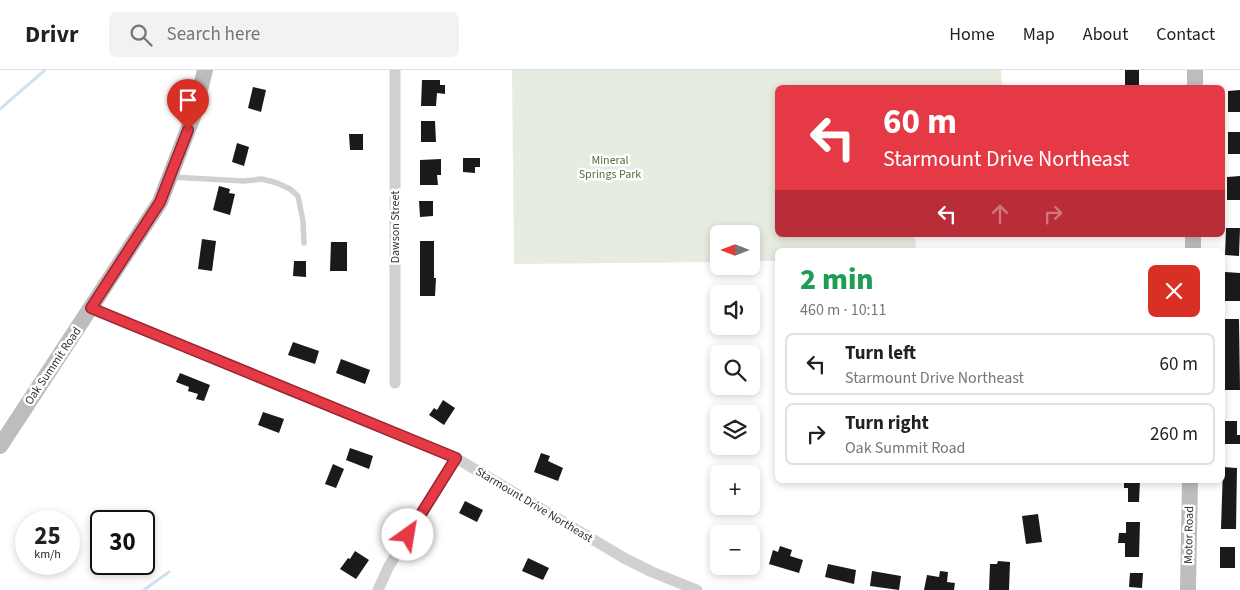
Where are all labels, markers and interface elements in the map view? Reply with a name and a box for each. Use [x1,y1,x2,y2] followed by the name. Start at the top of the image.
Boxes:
[109,12,459,57] search box
[25,17,79,52] text: Drivr
[127,21,155,49] icon: search
[167,21,260,48] text: Search here
[949,22,995,47] text: Home
[1023,22,1055,47] text: Map
[1083,22,1128,47] text: About
[1156,22,1215,47] text: Contact
[167,79,209,130] pin
[174,86,202,114] icon: arrive
[883,97,957,147] text: 60 m
[800,105,865,170] icon: left
[883,143,1129,175] text: Starmount Drive Northeast
[579,152,641,183] park label: Mineral Springs Park
[387,191,404,263] street label: Dawson Street
[933,200,961,228] icon: left
[986,200,1014,228] icon: ahead
[1039,200,1067,228] icon: right
[710,225,760,275] north arrow
[710,225,760,575] map controls
[800,258,874,301] text: 2 min
[1148,265,1200,317] button: close
[710,285,760,335] button: sound
[800,299,887,321] text: 460 m · 10:11
[21,324,85,408] street label: Oak Summit Road
[845,340,916,367] text: Turn left
[710,345,760,395] button: search
[802,350,830,378] icon: left
[1160,351,1198,378] text: 60 m
[845,367,1024,389] text: Starmount Drive Northeast
[710,405,760,455] button: layers
[845,410,929,437] text: Turn right
[802,420,830,448] icon: right
[1150,421,1198,448] text: 260 m
[845,437,965,459] text: Oak Summit Road
[472,463,596,547] street label: Starmount Drive Northeast
[710,465,760,515] button: +
[1180,506,1198,564] street label: Motor Road
[381,508,433,560] position arrow
[90,510,155,575] speed limit sign: 30
[34,518,61,554] text: 25
[710,525,760,575] button: −
[34,546,61,563] text: km/h

